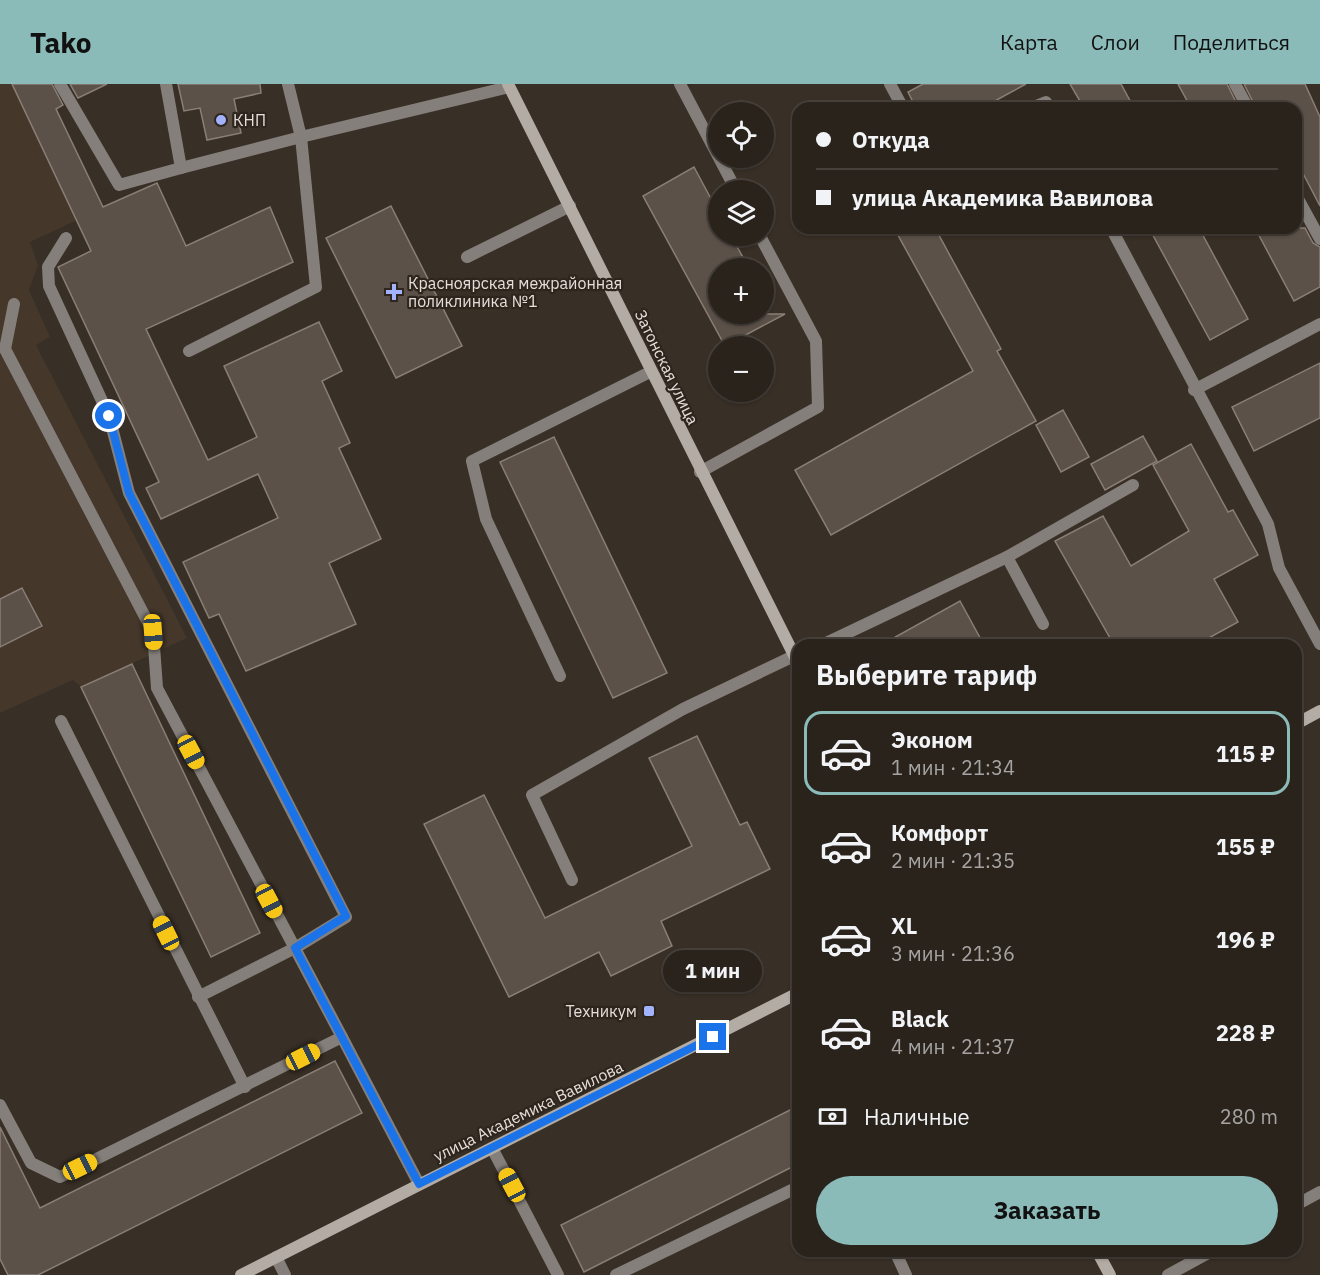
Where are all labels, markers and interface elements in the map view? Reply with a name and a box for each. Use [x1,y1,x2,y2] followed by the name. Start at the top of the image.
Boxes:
[30,24,92,61] text: Tako
[1000,28,1058,56] text: Карта
[1091,28,1140,56] text: Слои
[1173,28,1290,56] text: Поделиться
[708,102,774,402] map controls
[708,102,774,168] button: locate
[233,110,266,130] place label: КНП
[214,113,228,127] marker: КНП
[852,125,930,154] text: Откуда
[708,180,774,246] button: layers
[852,183,1153,212] text: улица Академика Вавилова
[708,258,774,324] button: +
[408,273,622,311] place label: Красноярская межрайонная поликлиника №1
[385,283,403,301] marker: Красноярская межрайонная поликлиника №1
[631,306,704,428] street label: Затонская улица
[708,336,774,402] button: −
[95,402,122,429] route start
[143,613,163,651] car
[816,657,1037,692] text: Выберите тариф
[891,725,973,754] text: Эконом
[819,726,873,780] icon: car
[175,732,207,772] car
[1216,739,1275,768] text: 115 ₽
[891,754,1015,781] text: 1 мин · 21:34
[891,818,988,847] text: Комфорт
[819,819,873,873] icon: car
[1216,832,1275,861] text: 155 ₽
[891,847,1015,874] text: 2 мин · 21:35
[253,881,285,921] car
[891,911,917,940] text: XL
[819,912,873,966] icon: car
[150,913,182,953] car
[1216,925,1275,954] text: 196 ₽
[891,940,1015,967] text: 3 мин · 21:36
[664,950,762,992] callout: 1 мин
[685,957,740,984] text: 1 мин
[565,1001,637,1021] place label: Техникум
[642,1004,656,1018] marker: Техникум
[891,1004,949,1033] text: Black
[819,1005,873,1059] icon: car
[1216,1018,1275,1047] text: 228 ₽
[699,1023,726,1050] route end
[891,1033,1015,1060] text: 4 мин · 21:37
[283,1041,323,1073] car
[430,1056,626,1166] street label: улица Академика Вавилова
[816,1100,849,1133] icon: cash
[864,1102,970,1131] text: Наличные
[1220,1103,1278,1130] text: 280 m
[60,1151,100,1183] car
[496,1165,528,1205] car
[816,1176,1278,1245] button: Заказать

